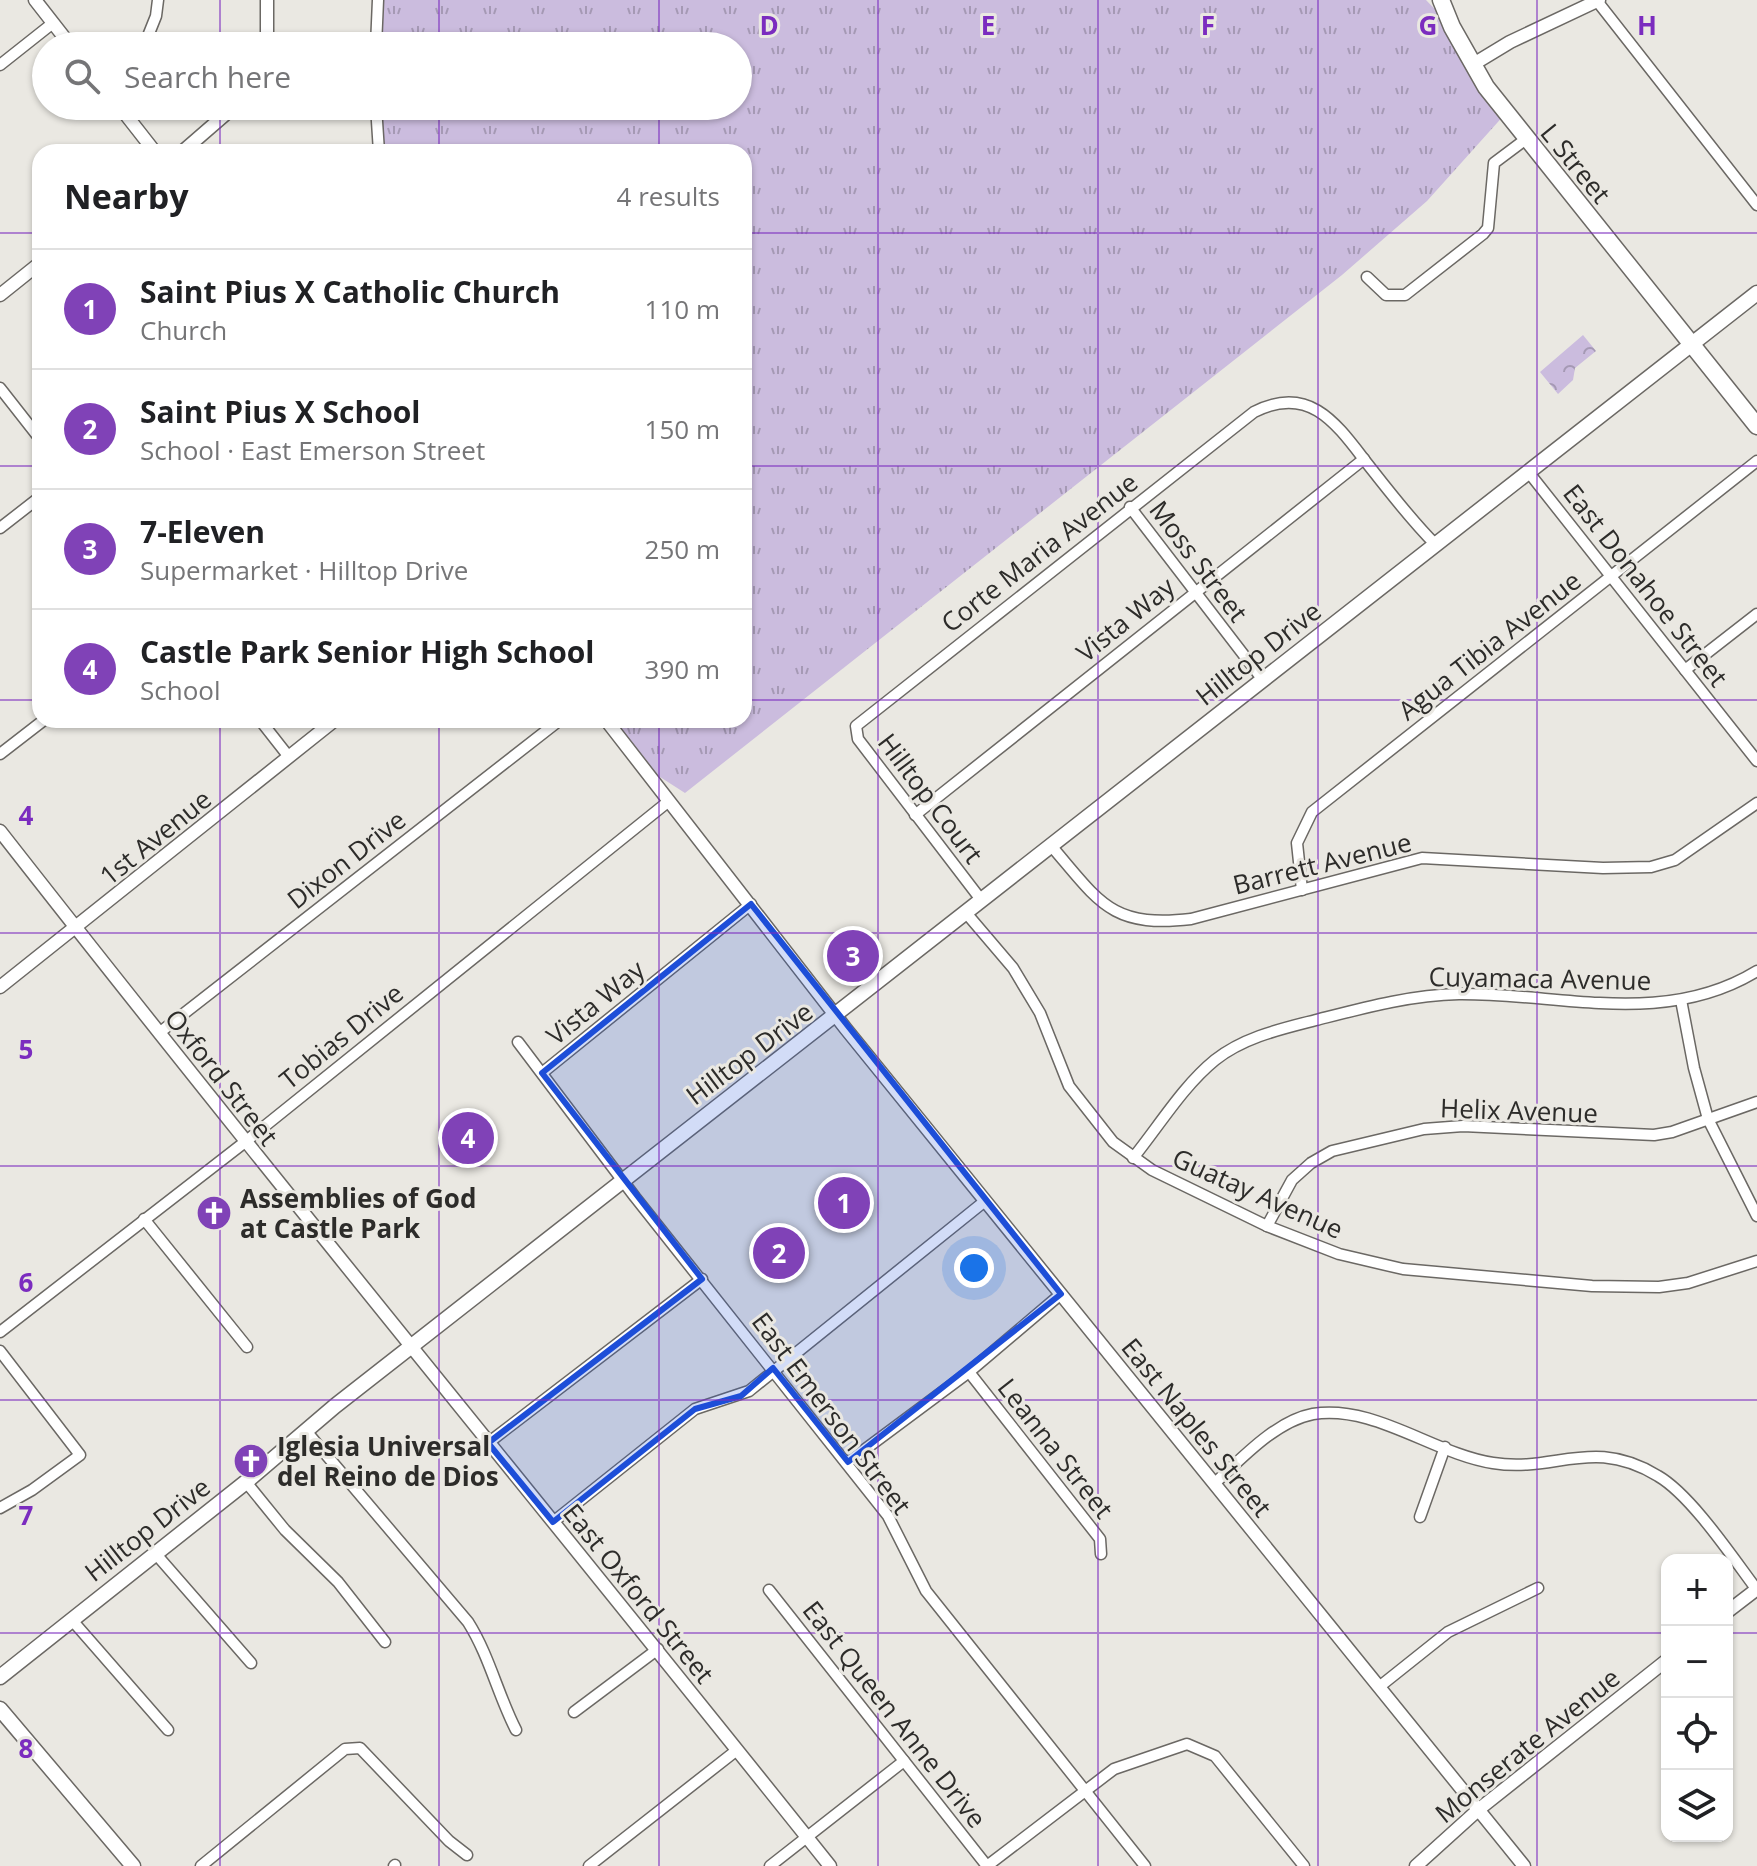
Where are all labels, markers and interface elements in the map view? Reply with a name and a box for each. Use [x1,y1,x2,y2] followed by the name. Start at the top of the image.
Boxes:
[759,7,779,43] text: D
[981,7,995,43] text: E
[1201,7,1215,43] text: F
[1419,7,1437,43] text: G
[1637,7,1657,43] text: H
[32,32,752,120] search box
[60,54,104,98] icon: search
[124,56,291,97] text: Search here
[1533,116,1619,210] street label: L Street
[64,173,189,219] text: Nearby
[617,178,720,214] text: 4 results
[140,271,560,312] text: Saint Pius X Catholic Church
[83,291,97,327] text: 1
[645,291,720,327] text: 110 m
[140,312,227,348] text: Church
[140,391,421,432] text: Saint Pius X School
[83,411,97,447] text: 2
[645,411,720,447] text: 150 m
[140,432,485,468] text: School · East Emerson Street
[933,464,1145,640] street label: Corte Maria Avenue
[1556,476,1736,694] street label: East Donahoe Street
[1142,493,1256,629] street label: Moss Street
[140,511,265,552] text: 7-Eleven
[83,531,97,567] text: 3
[645,531,720,567] text: 250 m
[140,552,468,588] text: Supermarket · Hilltop Drive
[1390,562,1588,728] street label: Agua Tibia Avenue
[1068,568,1182,670] street label: Vista Way
[1188,593,1328,713] street label: Hilltop Drive
[140,631,594,672] text: Castle Park Senior High School
[83,651,97,687] text: 4
[645,651,720,687] text: 390 m
[140,672,221,708] text: School
[870,726,992,870] street label: Hilltop Court
[92,781,218,893] street label: 1st Avenue
[19,797,34,833] text: 4
[279,801,413,917] street label: Dixon Drive
[1229,823,1415,903] street label: Barrett Avenue
[827,926,879,986] pin: 3
[538,951,652,1053] street label: Vista Way
[1428,958,1652,998] street label: Cuyamaca Avenue
[272,975,410,1097] street label: Tobias Drive
[678,993,820,1113] street label: Hilltop Drive
[157,1001,287,1153] street label: Oxford Street
[19,1031,33,1067] text: 5
[1440,1089,1598,1131] street label: Helix Avenue
[442,1108,494,1168] pin: 4
[1167,1139,1349,1247] street label: Guatay Avenue
[818,1173,870,1233] pin: 1
[240,1180,476,1246] place label: Assemblies of God at Castle Park
[195,1194,233,1232] church icon: Assemblies of God at Castle Park
[753,1223,805,1283] pin: 2
[954,1248,994,1288] your location
[19,1264,34,1300] text: 6
[744,1305,920,1521] street label: East Emerson Street
[1114,1330,1280,1524] street label: East Naples Street
[990,1371,1122,1525] street label: Leanna Street
[277,1428,499,1494] place label: Iglesia Universal del Reino de Dios
[232,1442,270,1480] church icon: Iglesia Universal del Reino de Dios
[77,1469,217,1589] street label: Hilltop Drive
[555,1496,723,1690] street label: East Oxford Street
[19,1497,34,1533] text: 7
[1661,1554,1733,1842] map controls
[1661,1554,1733,1626] button: +
[795,1593,995,1835] street label: East Queen Anne Drive
[1661,1626,1733,1698] button: −
[1427,1659,1627,1831] street label: Monserate Avenue
[1661,1698,1733,1770] button: locate
[19,1730,33,1766] text: 8
[1661,1770,1733,1842] button: layers

